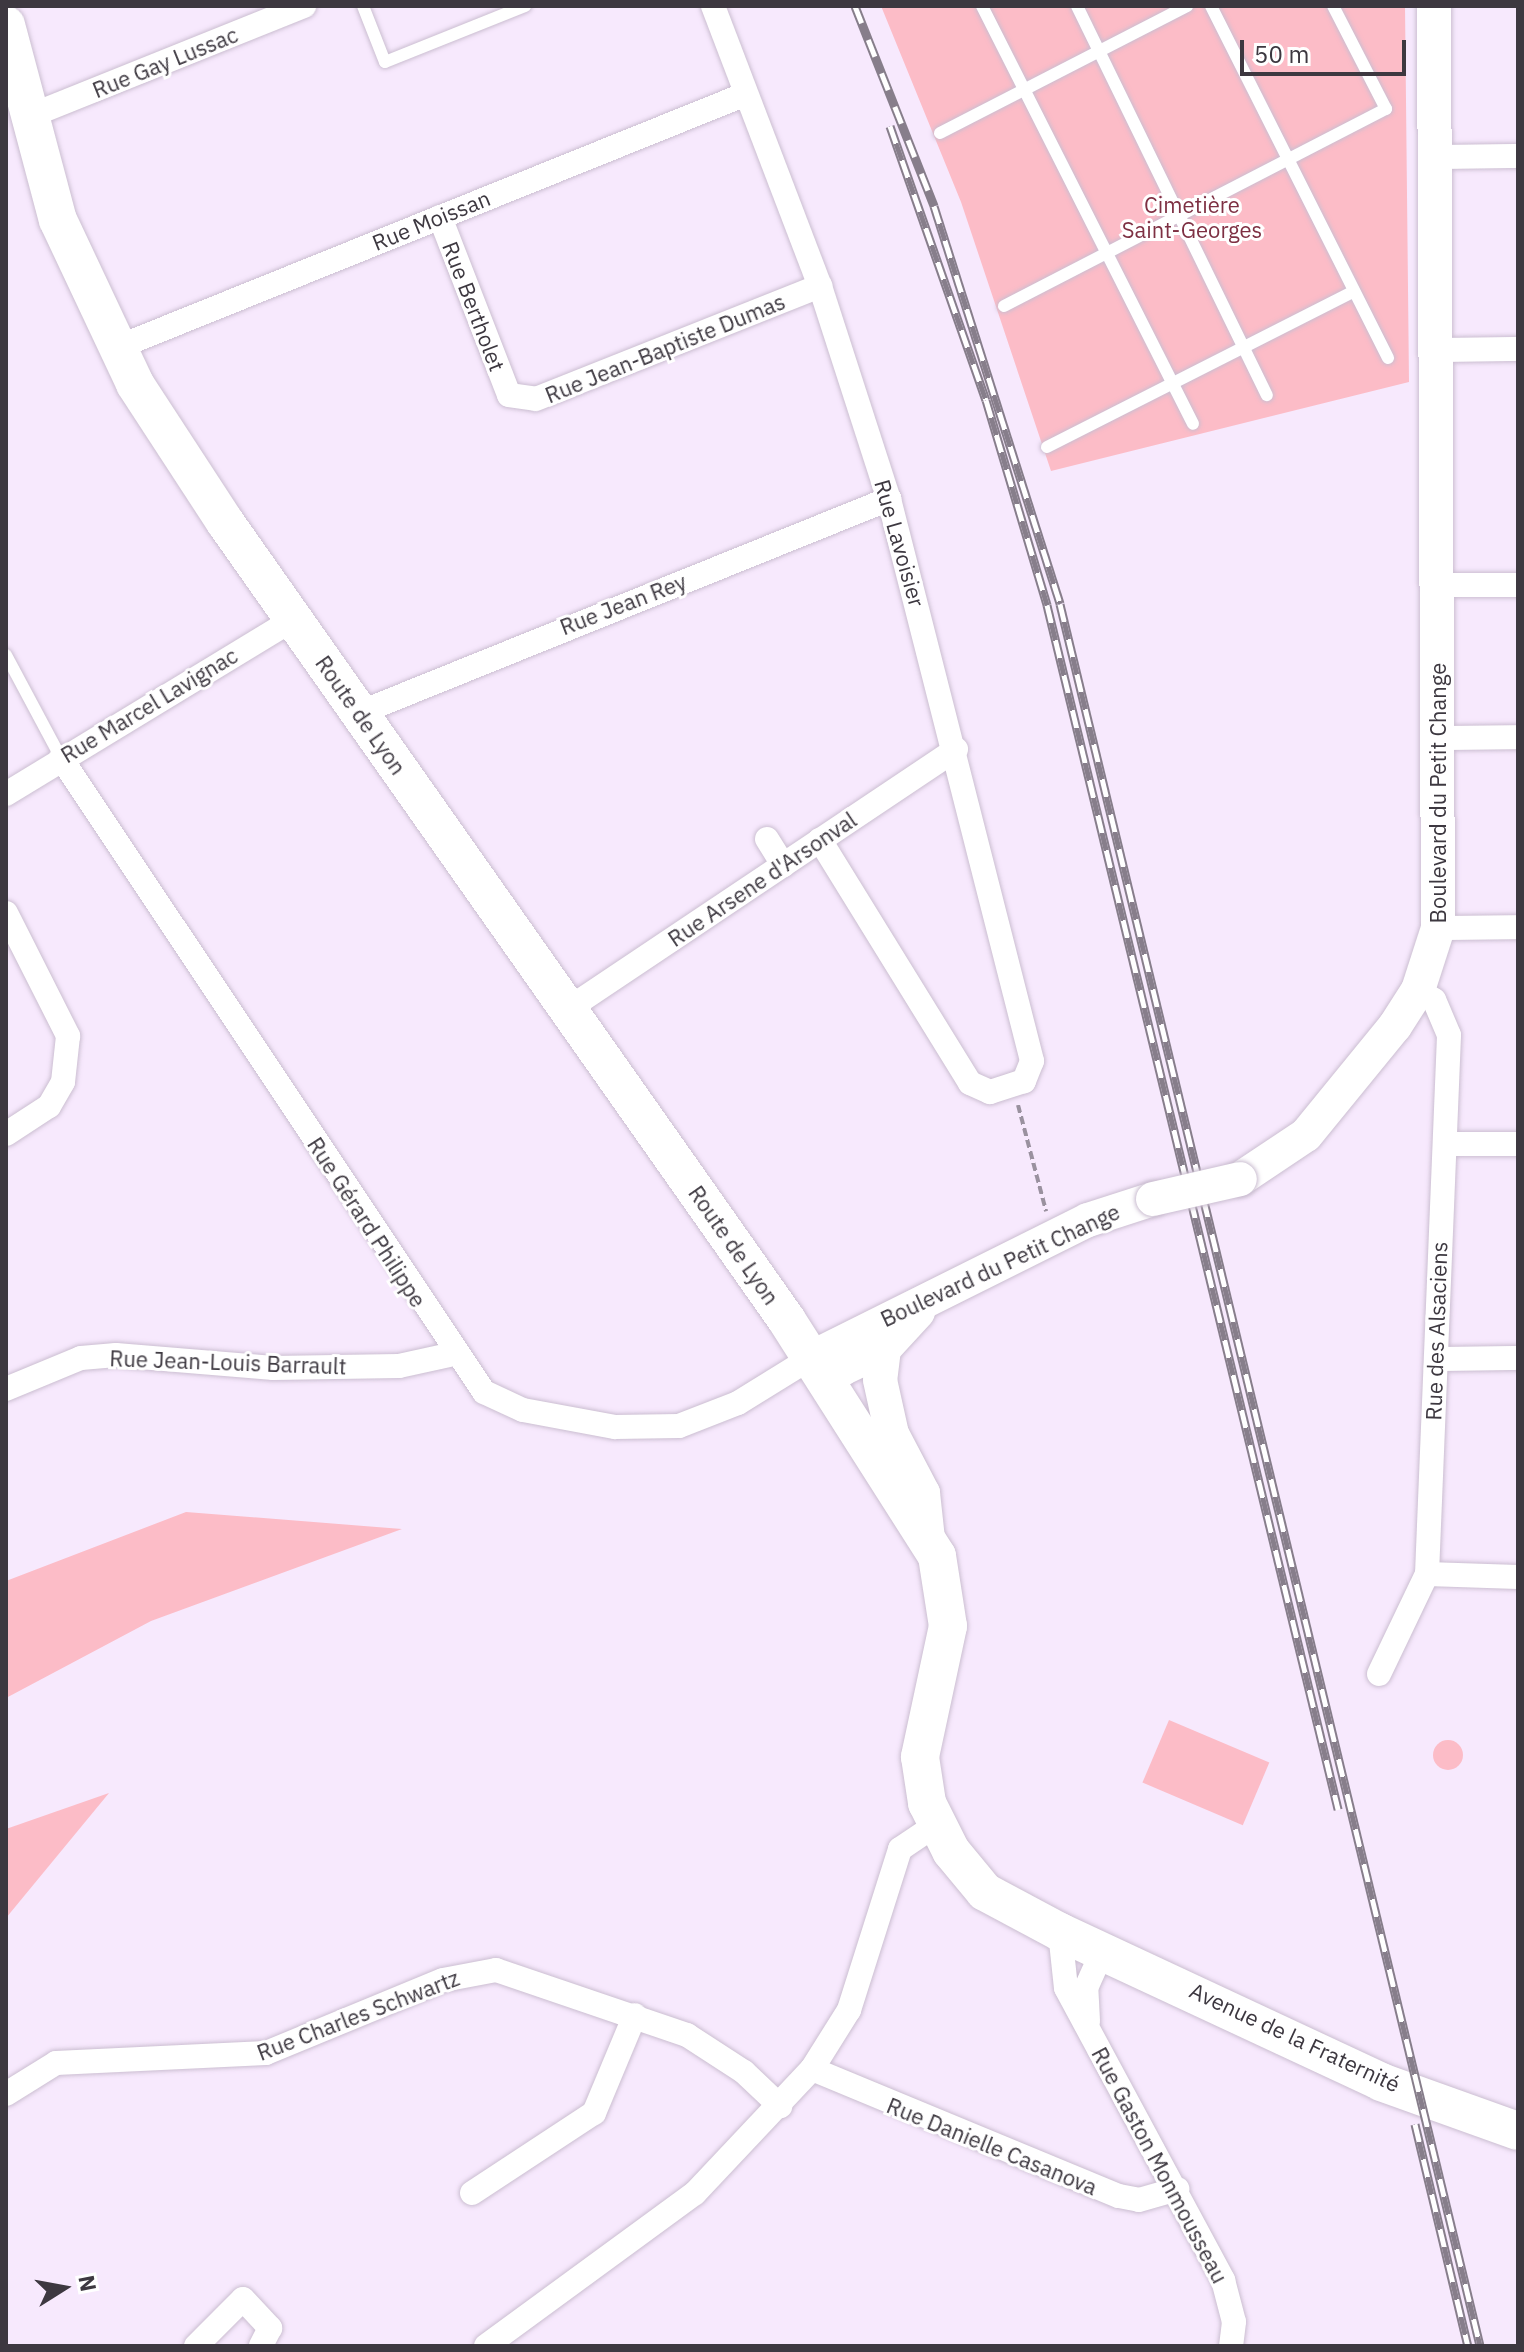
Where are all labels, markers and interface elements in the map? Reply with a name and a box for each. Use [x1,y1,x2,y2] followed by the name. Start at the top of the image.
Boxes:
[88,21,242,103] street label: Rue Gay Lussac
[1244,24,1410,74] scale bar
[1254,38,1309,70] text: 50 m
[368,184,494,256] street label: Rue Moissan
[1122,191,1262,242] park label: Cimetière Saint-Georges
[437,237,511,375] street label: Rue Bertholet
[541,288,789,408] street label: Rue Jean-Baptiste Dumas
[869,476,931,610] street label: Rue Lavoisier
[556,568,690,640] street label: Rue Jean Rey
[56,642,242,768] street label: Rue Marcel Lavignac
[310,650,412,780] street label: Route de Lyon
[1425,663,1451,923] street label: Boulevard du Petit Change
[663,806,861,952] street label: Rue Arsene d'Arsonval
[302,1132,432,1312] street label: Rue Gérard Philippe
[683,1180,785,1310] street label: Route de Lyon
[876,1198,1124,1332] street label: Boulevard du Petit Change
[1420,1241,1452,1421] street label: Rue des Alsaciens
[109,1345,347,1379] street label: Rue Jean-Louis Barrault
[253,1964,463,2066] street label: Rue Charles Schwartz
[1186,1977,1404,2097] street label: Avenue de la Fraternité
[1087,2043,1233,2287] street label: Rue Gaston Monmousseau
[883,2092,1101,2200] street label: Rue Danielle Casanova
[24,2248,104,2328] north arrow
[72,2273,104,2294] text: N

